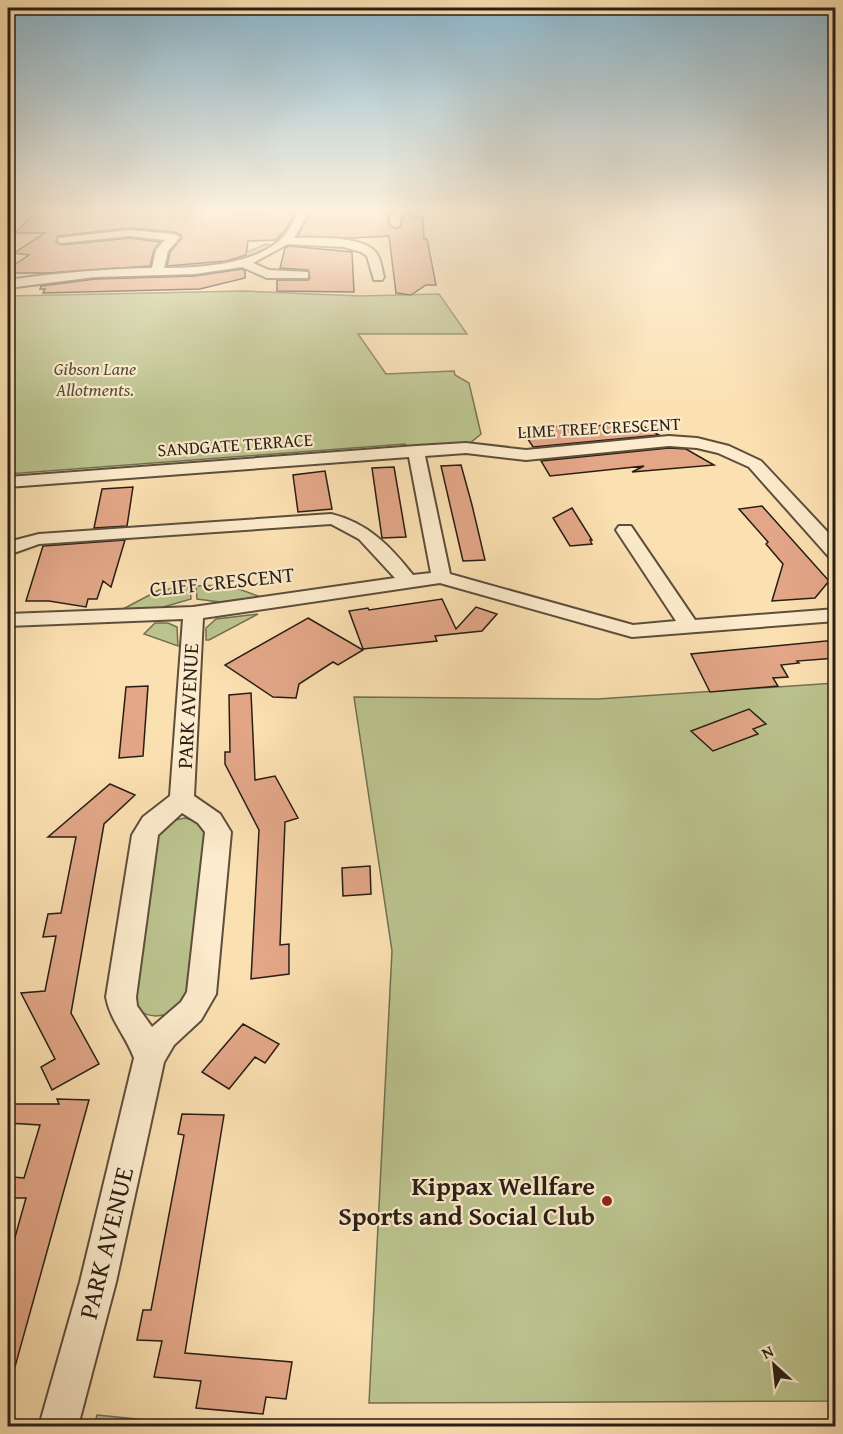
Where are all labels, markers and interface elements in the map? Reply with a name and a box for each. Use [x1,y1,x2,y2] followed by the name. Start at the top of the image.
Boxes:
[54,355,136,403] park label: Gibson Lane Allotments.
[517,410,681,445] street label: LIME TREE CRESCENT
[156,426,314,463] street label: SANDGATE TERRACE
[148,558,296,605] street label: CLIFF CRESCENT
[169,642,206,769] street label: PARK AVENUE
[68,1163,143,1323] street label: PARK AVENUE
[338,1166,595,1235] place label: Kippax Wellfare Sports and Social Club
[600,1194,614,1208] marker: Kippax Wellfare Sports and Social Club
[744,1335,804,1395] north arrow
[757,1338,778,1365] text: N

